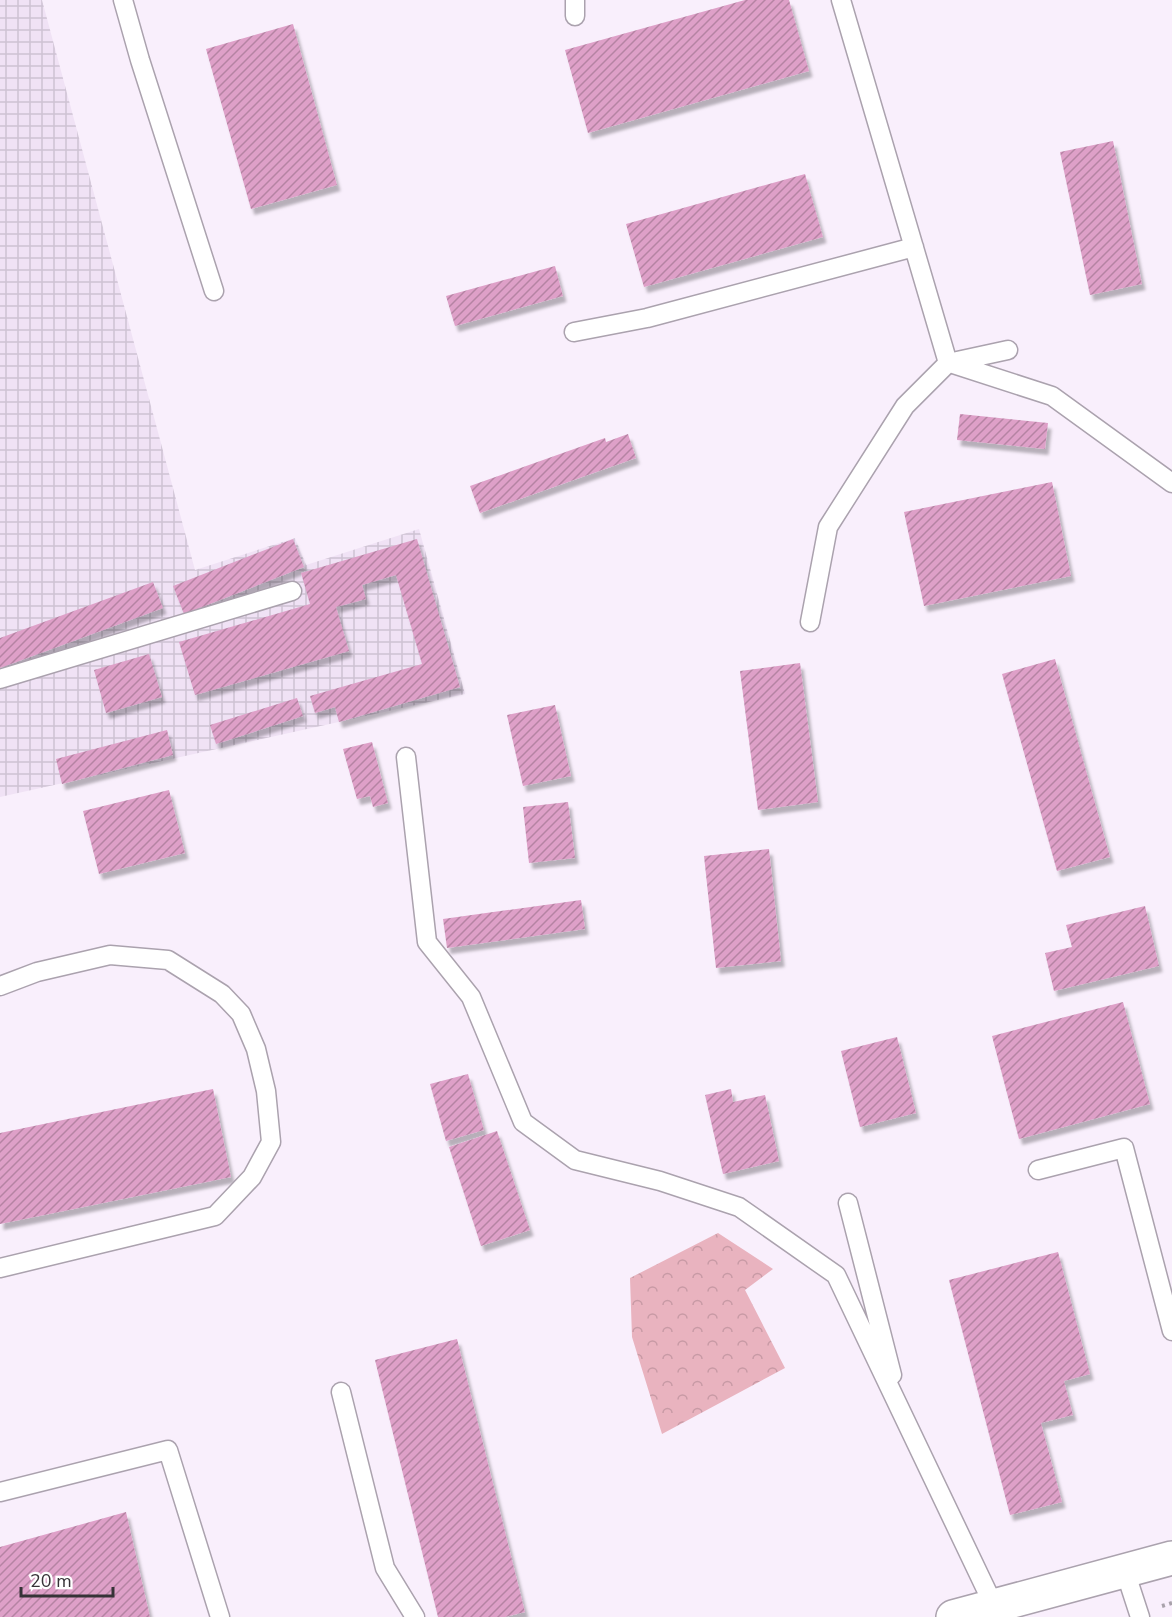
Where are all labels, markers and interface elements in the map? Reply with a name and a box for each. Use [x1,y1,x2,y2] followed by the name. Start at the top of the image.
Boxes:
[21,1560,112,1598] scale bar
[30,1569,72,1593] text: 20 m

